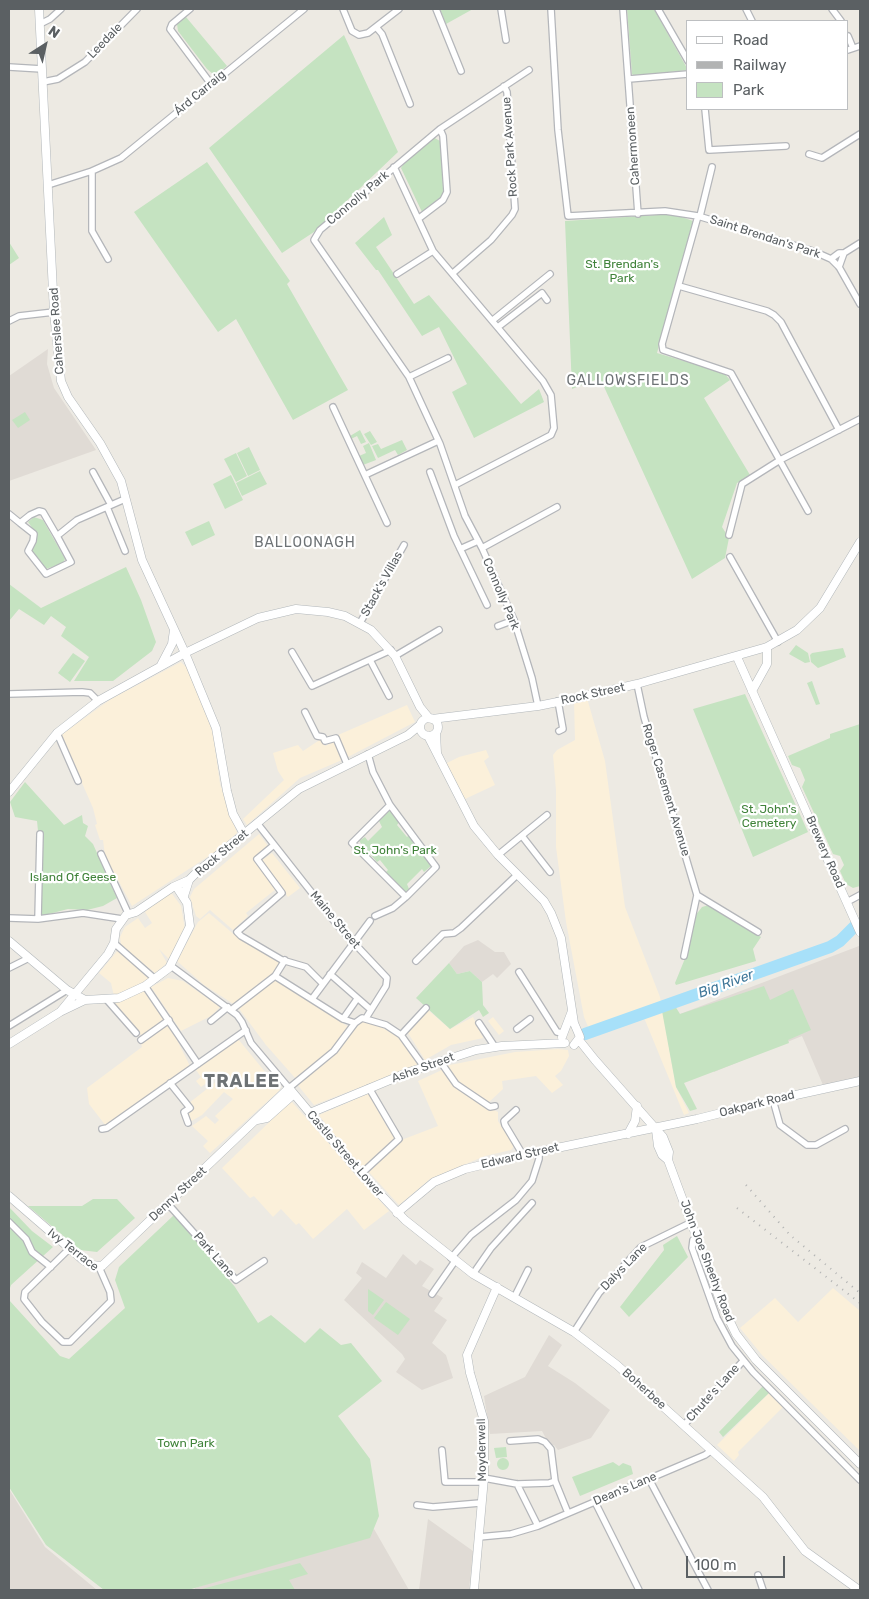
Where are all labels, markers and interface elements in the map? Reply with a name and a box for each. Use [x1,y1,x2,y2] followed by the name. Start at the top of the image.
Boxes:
[20,20,70,70] north arrow
[85,20,125,62] street label: Leedale
[686,20,849,110] legend
[45,22,63,42] text: N
[733,31,769,49] text: Road
[733,56,787,74] text: Railway
[171,67,229,119] street label: Árd Carraig
[733,81,764,99] text: Park
[499,96,521,198] street label: Rock Park Avenue
[623,106,643,186] street label: Cahermoneen
[324,168,392,228] street label: Connolly Park
[708,212,822,262] street label: Saint Brendan's Park
[585,258,659,286] park label: St. Brendan's Park
[47,287,67,375] street label: Caherslee Road
[565,373,691,389] district label: GALLOWSFIELDS
[253,535,357,551] district label: BALLOONAGH
[358,549,406,619] street label: Stack's Villas
[479,556,523,632] street label: Connolly Park
[560,680,626,708] street label: Rock Street
[639,722,693,858] street label: Roger Casement Avenue
[741,803,797,831] park label: St. John's Cemetery
[803,814,847,890] street label: Brewery Road
[192,827,252,879] street label: Rock Street
[353,844,437,858] park label: St. John's Park
[30,871,116,885] park label: Island Of Geese
[307,888,363,952] street label: Maine Street
[696,966,756,1002] water label: Big River
[390,1050,456,1086] street label: Ashe Street
[203,1071,281,1093] district label: TRALEE
[718,1088,796,1120] street label: Oakpark Road
[304,1108,386,1200] street label: Castle Street Lower
[480,1140,560,1172] street label: Edward Street
[146,1164,210,1224] street label: Denny Street
[677,1198,737,1324] street label: John Joe Sheehy Road
[45,1226,101,1274] street label: Ivy Terrace
[190,1229,238,1281] street label: Park Lane
[598,1240,650,1294] street label: Dalys Lane
[683,1361,743,1425] street label: Chute's Lane
[619,1366,669,1412] street label: Boherbee
[474,1418,490,1482] street label: Moyderwell
[157,1437,215,1451] park label: Town Park
[591,1469,659,1509] street label: Dean's Lane
[689,1546,788,1578] scale bar
[694,1556,736,1574] text: 100 m

